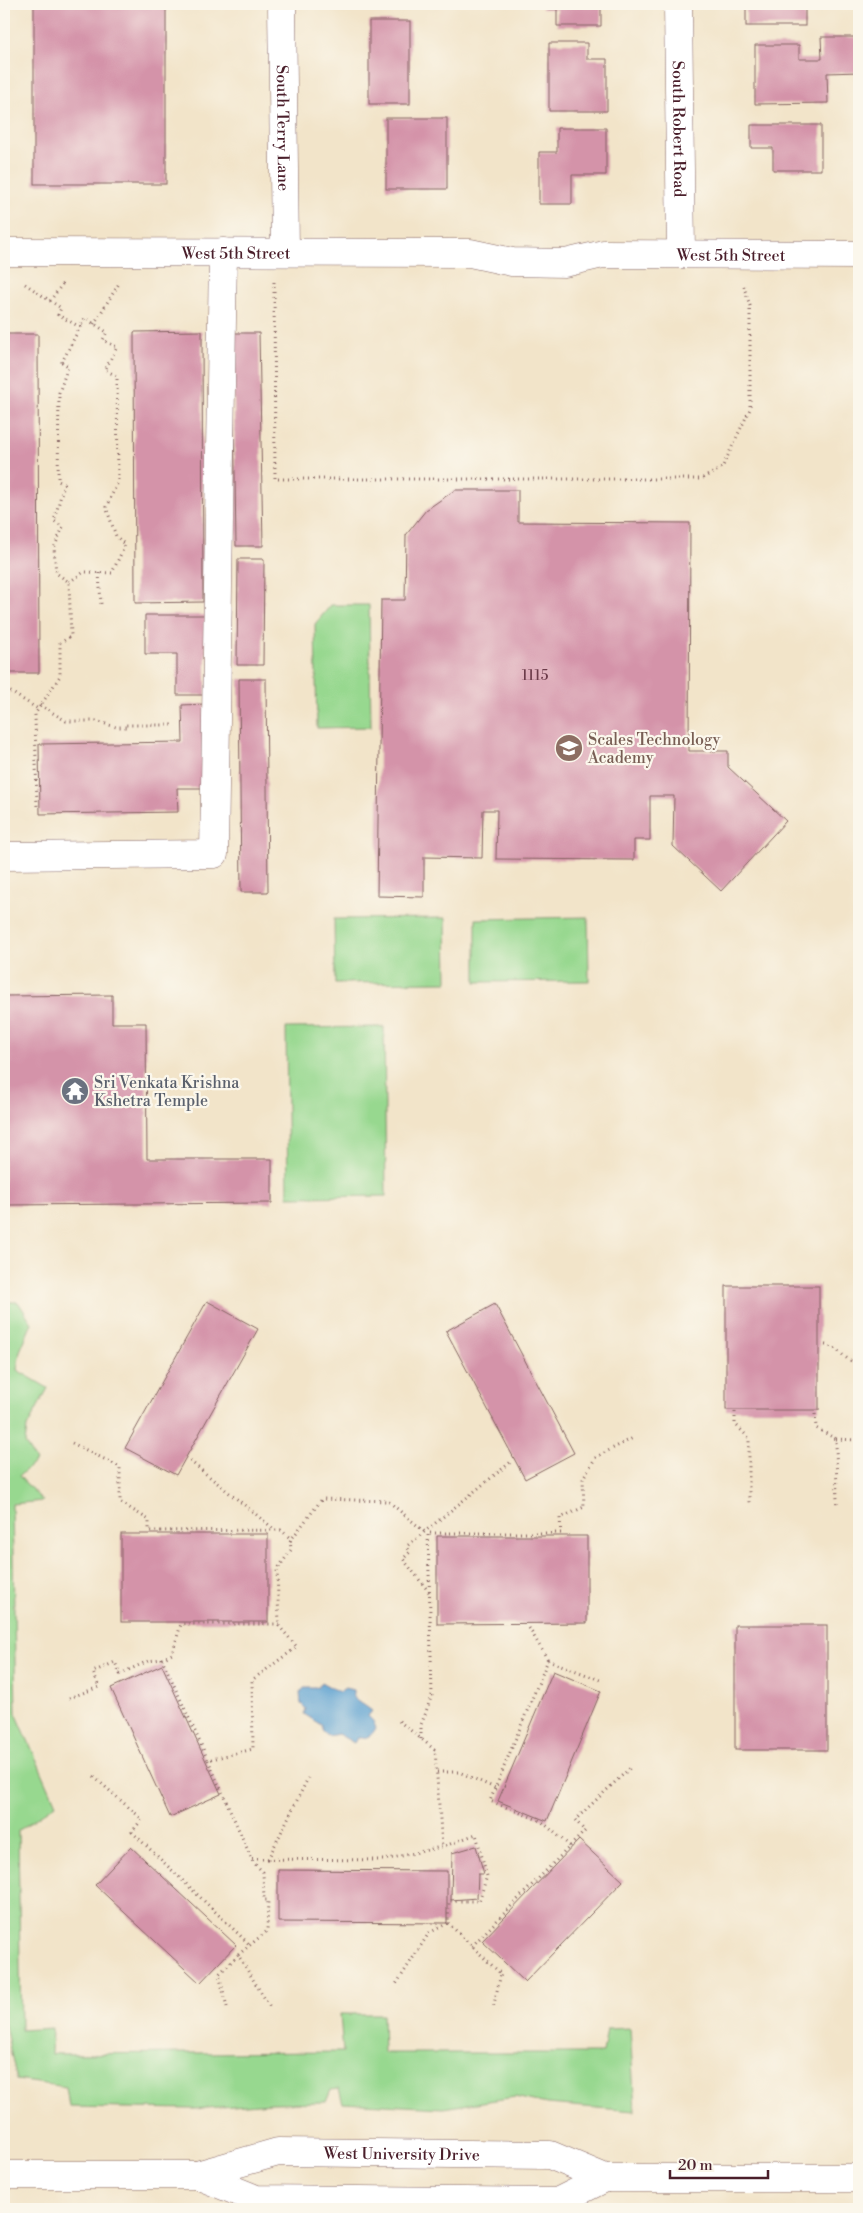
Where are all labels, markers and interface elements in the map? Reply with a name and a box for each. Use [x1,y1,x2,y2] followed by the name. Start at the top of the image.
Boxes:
[668,61,689,197] street label: South Robert Road
[272,65,293,191] street label: South Terry Lane
[181,243,291,264] street label: West 5th Street
[676,245,786,266] street label: West 5th Street
[522,667,549,685] house number: 1115
[587,730,720,768] place label: Scales Technology Academy
[554,733,584,763] school or university icon: Scales Technology Academy
[94,1073,240,1111] place label: Sri Venkata Krishna Kshetra Temple
[60,1076,90,1106] temple icon: Sri Venkata Krishna Kshetra Temple
[323,2143,480,2165] street label: West University Drive
[670,2148,768,2180] scale bar
[678,2156,713,2175] text: 20 m

